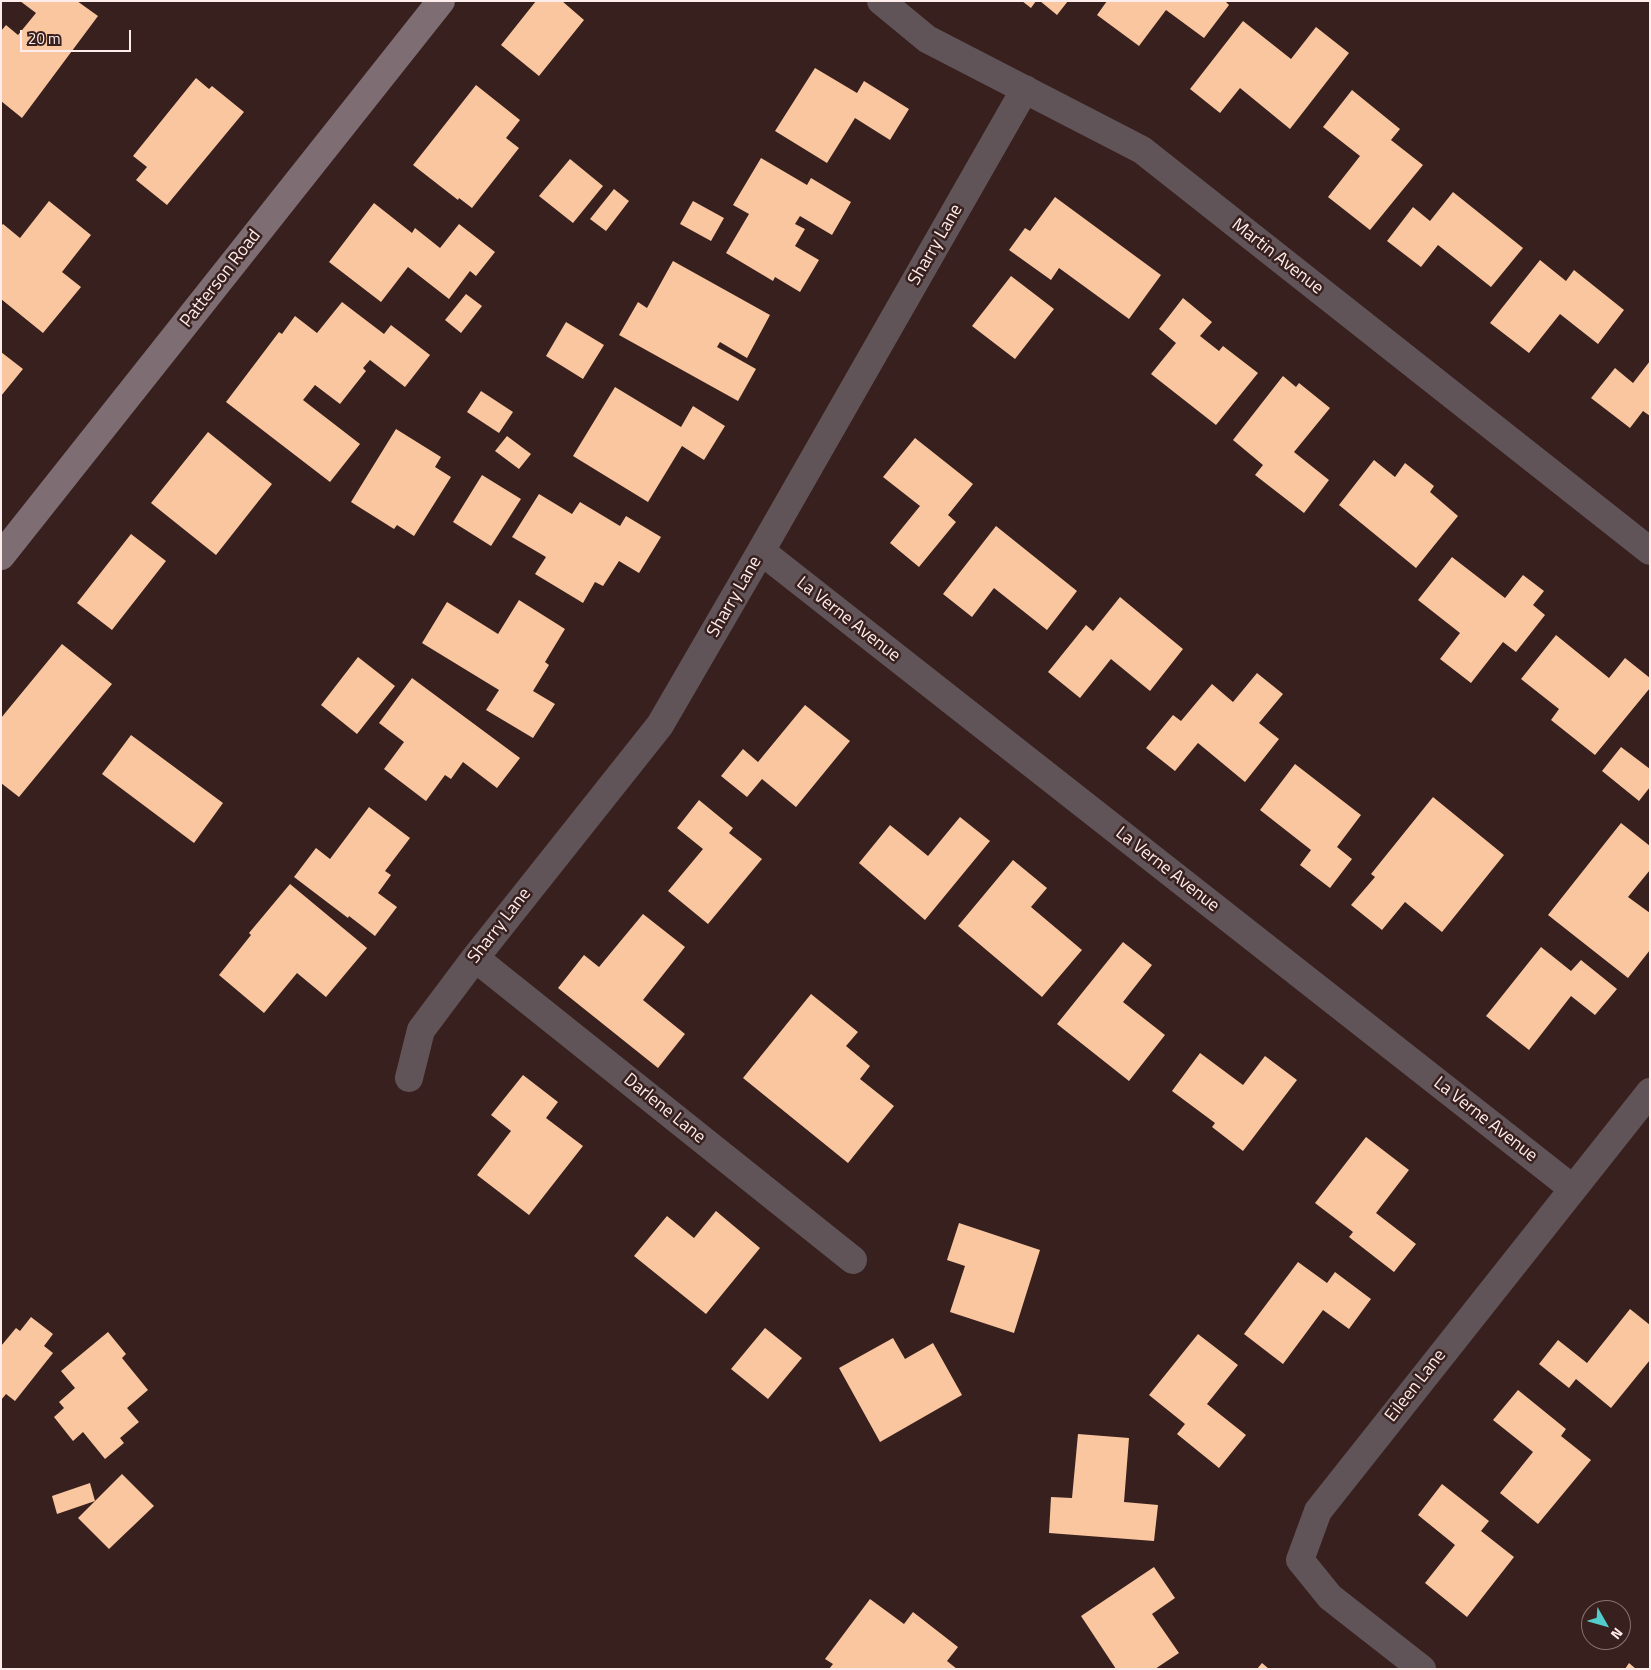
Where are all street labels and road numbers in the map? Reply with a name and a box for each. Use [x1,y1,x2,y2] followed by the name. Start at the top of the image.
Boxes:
[904,201,968,289] street label: Sharry Lane
[1227,214,1327,300] street label: Martin Avenue
[176,226,266,332] street label: Patterson Road
[703,553,767,641] street label: Sharry Lane
[792,573,904,667] street label: La Verne Avenue
[1111,823,1223,917] street label: La Verne Avenue
[464,884,536,968] street label: Sharry Lane
[619,1069,709,1149] street label: Darlene Lane
[1429,1073,1541,1167] street label: La Verne Avenue
[1381,1345,1451,1427] street label: Eileen Lane

